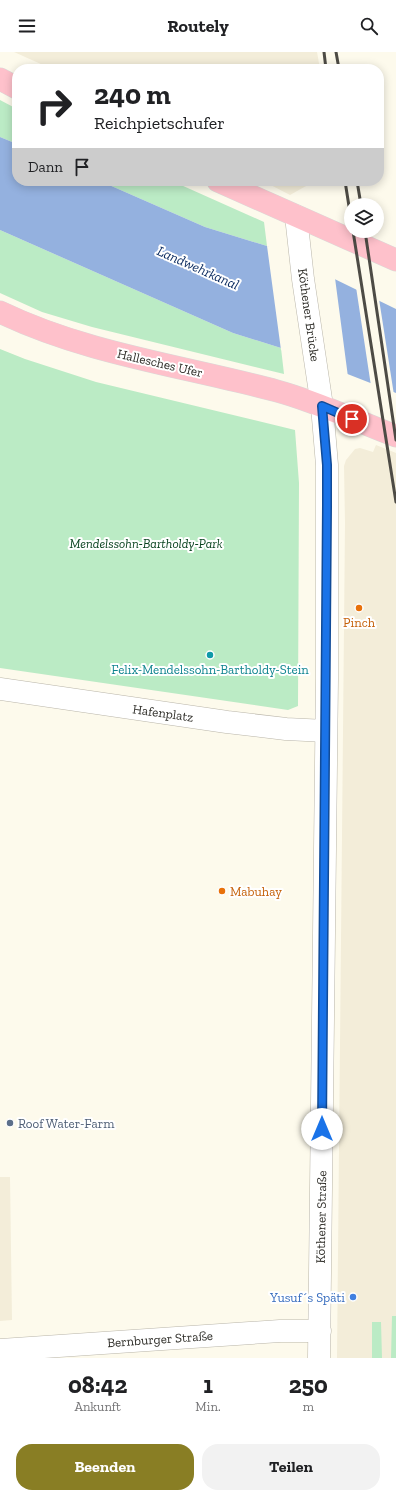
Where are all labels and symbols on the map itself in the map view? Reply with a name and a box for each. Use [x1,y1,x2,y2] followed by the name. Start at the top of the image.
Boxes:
[154,242,242,294] water label: Landwehrkanal
[295,267,323,363] street label: Köthener Brücke
[116,346,204,380] street label: Hallesches Ufer
[335,402,369,436] pin
[70,536,223,551] park label: Mendelssohn-Bartholdy-Park
[354,603,364,613] marker: Pinch
[343,615,376,630] place label: Pinch
[205,650,215,660] marker: Felix-Mendelssohn-Bartholdy-Stein
[111,662,309,677] place label: Felix-Mendelssohn-Bartholdy-Stein
[132,701,194,725] street label: Hafenplatz
[230,884,282,899] place label: Mabuhay
[217,886,227,896] marker: Mabuhay
[301,1108,343,1150] position arrow
[18,1116,115,1131] place label: Roof Water-Farm
[5,1118,15,1128] marker: Roof Water-Farm
[313,1170,329,1264] street label: Köthener Straße
[269,1290,345,1305] place label: Yusuf´s Späti
[348,1292,358,1302] marker: Yusuf´s Späti
[107,1328,213,1350] street label: Bernburger Straße

